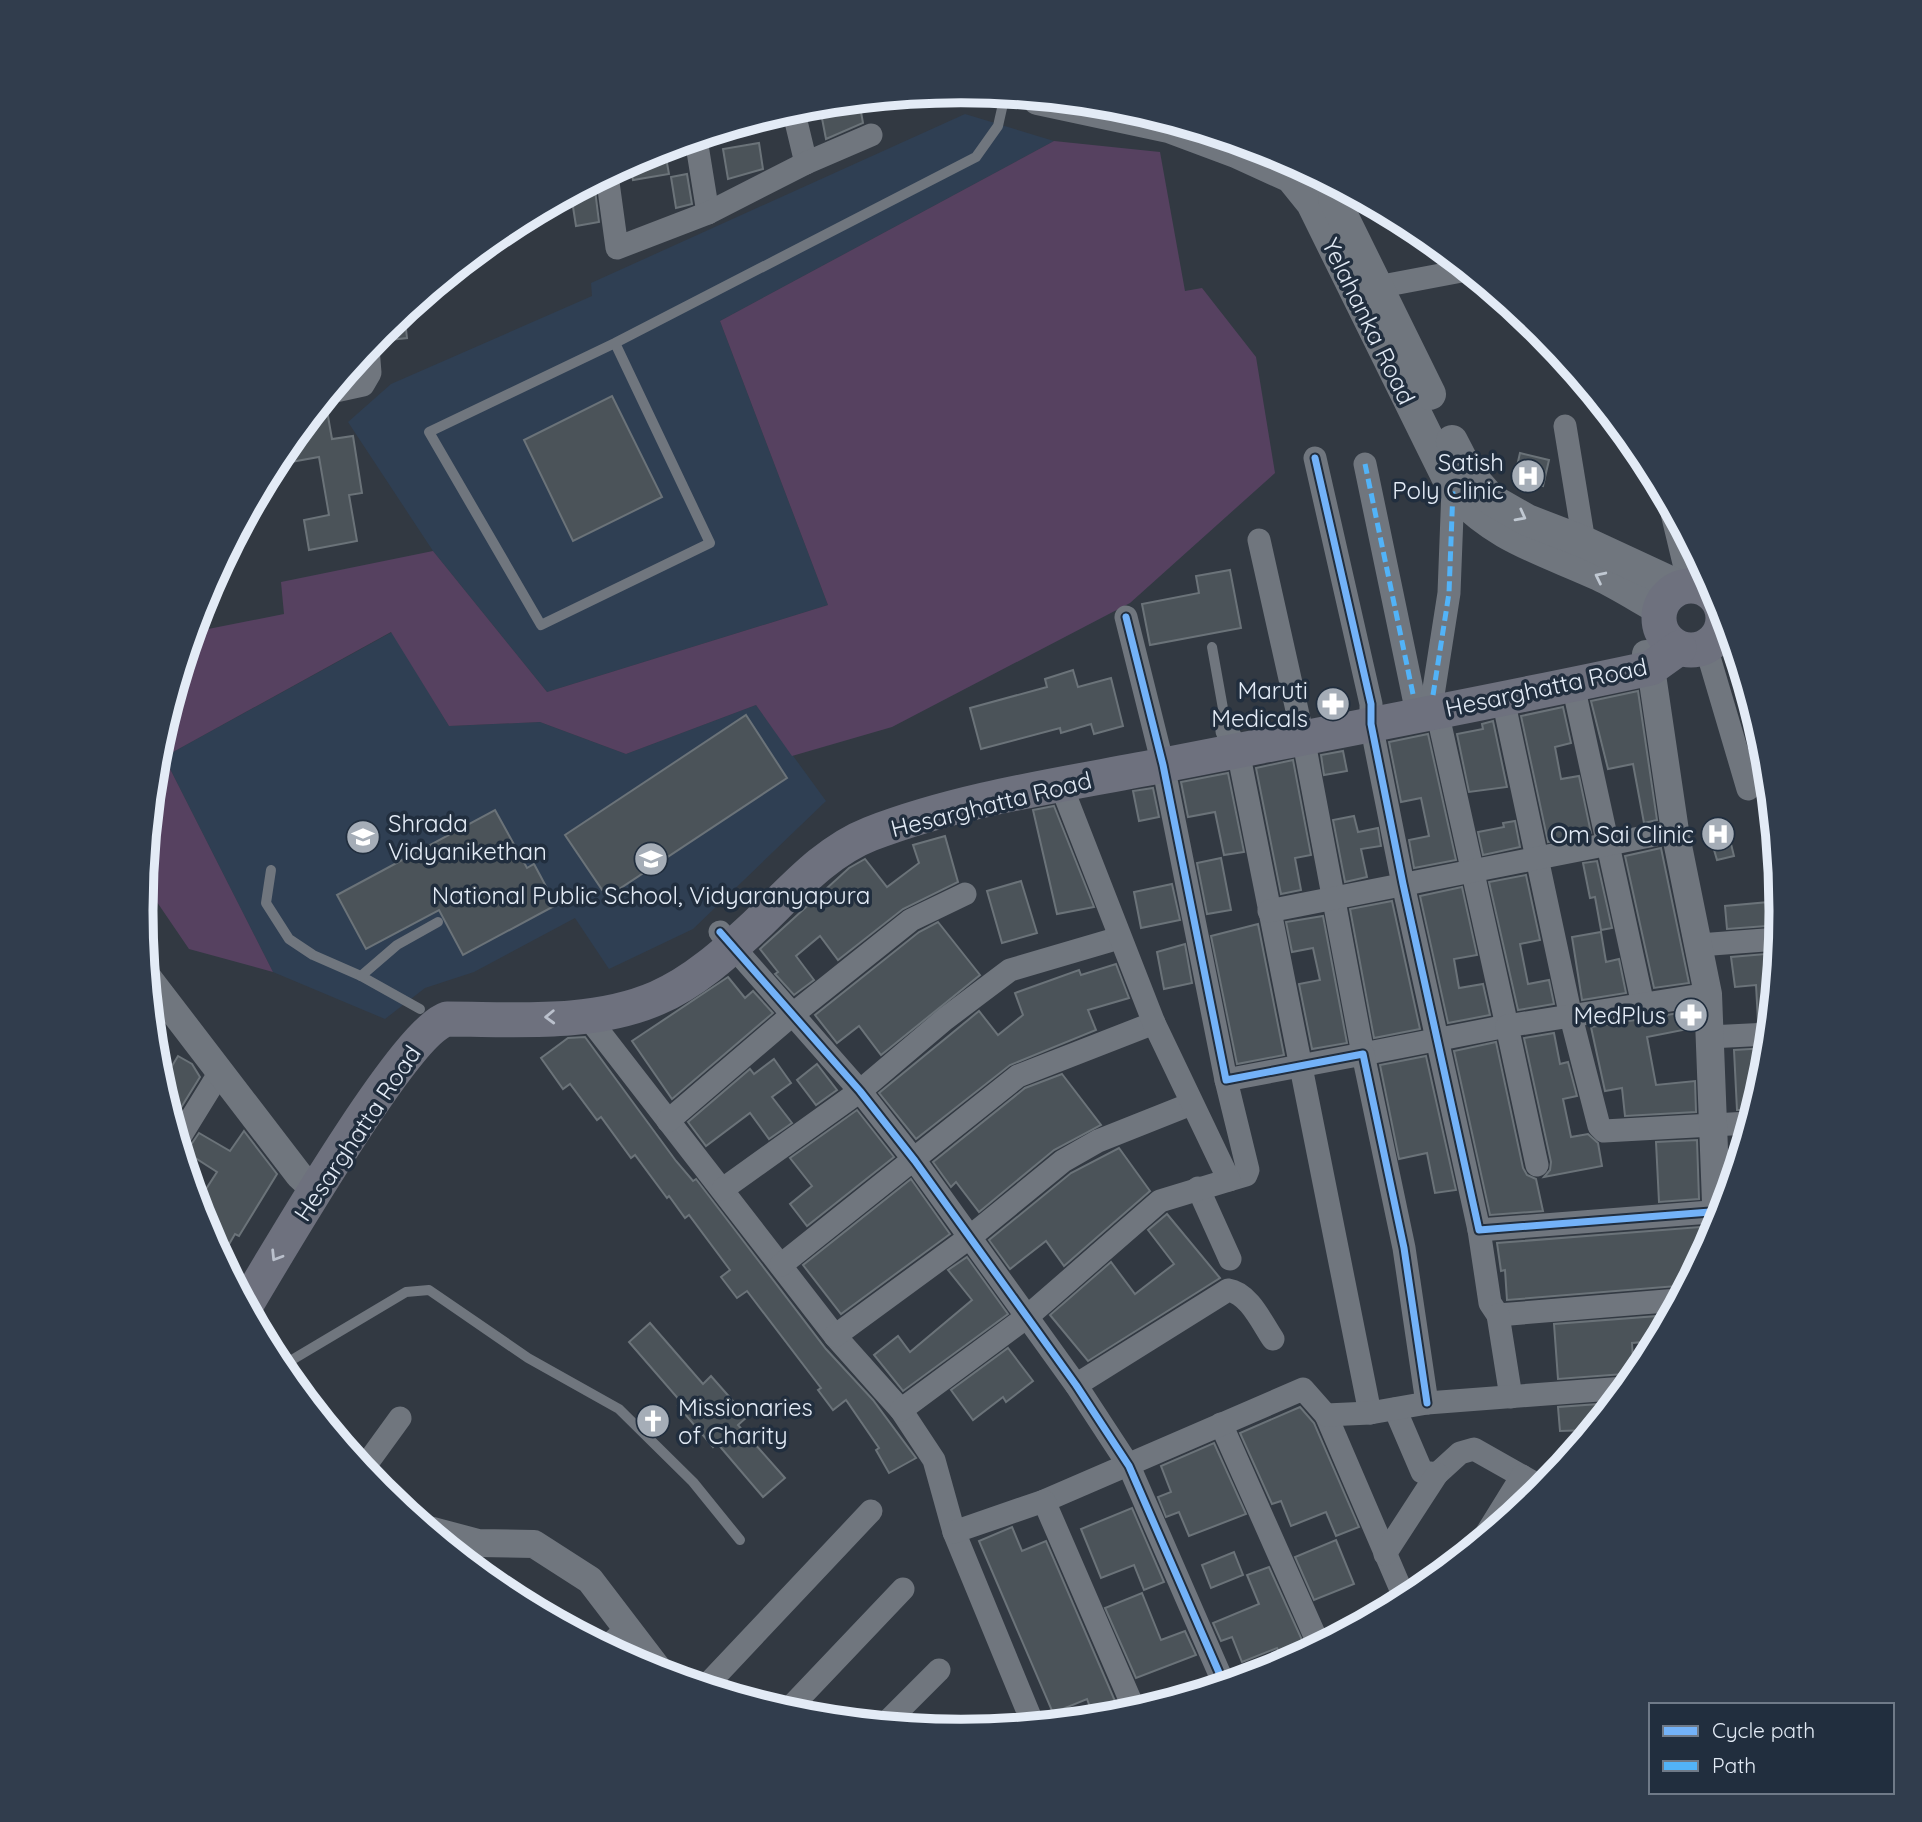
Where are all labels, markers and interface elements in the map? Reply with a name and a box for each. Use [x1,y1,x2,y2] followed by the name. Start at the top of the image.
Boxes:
[1316,233,1422,409] street label: Yelahanka Road
[1392,447,1504,505] place label: Satish Poly Clinic
[1509,457,1547,495] hospital icon: Satish Poly Clinic
[1514,508,1527,522] one-way arrow
[1595,571,1607,585] one-way arrow
[1442,651,1650,723] street label: Hesarghatta Road
[1211,675,1308,733] place label: Maruti Medicals
[1314,685,1352,723] pharmacy icon: Maruti Medicals
[888,765,1094,843] street label: Hesarghatta Road
[388,808,547,866] place label: Shrada Vidyanikethan
[1699,815,1737,853] hospital icon: Om Sai Clinic
[344,818,382,856] school or university icon: Shrada Vidyanikethan
[1550,819,1694,849] place label: Om Sai Clinic
[632,840,670,878] school or university icon: National Public School, Vidyaranyapura
[432,880,870,910] place label: National Public School, Vidyaranyapura
[1672,996,1710,1034] pharmacy icon: MedPlus
[1573,1000,1666,1030] place label: MedPlus
[545,1010,556,1025] one-way arrow
[287,1039,427,1227] street label: Hesarghatta Road
[271,1248,284,1261] one-way arrow
[678,1392,813,1450] place label: Missionaries of Charity
[634,1402,672,1440] church icon: Missionaries of Charity
[1649,1703,1894,1794] legend
[1712,1717,1815,1743] text: Cycle path
[1712,1752,1756,1778] text: Path

